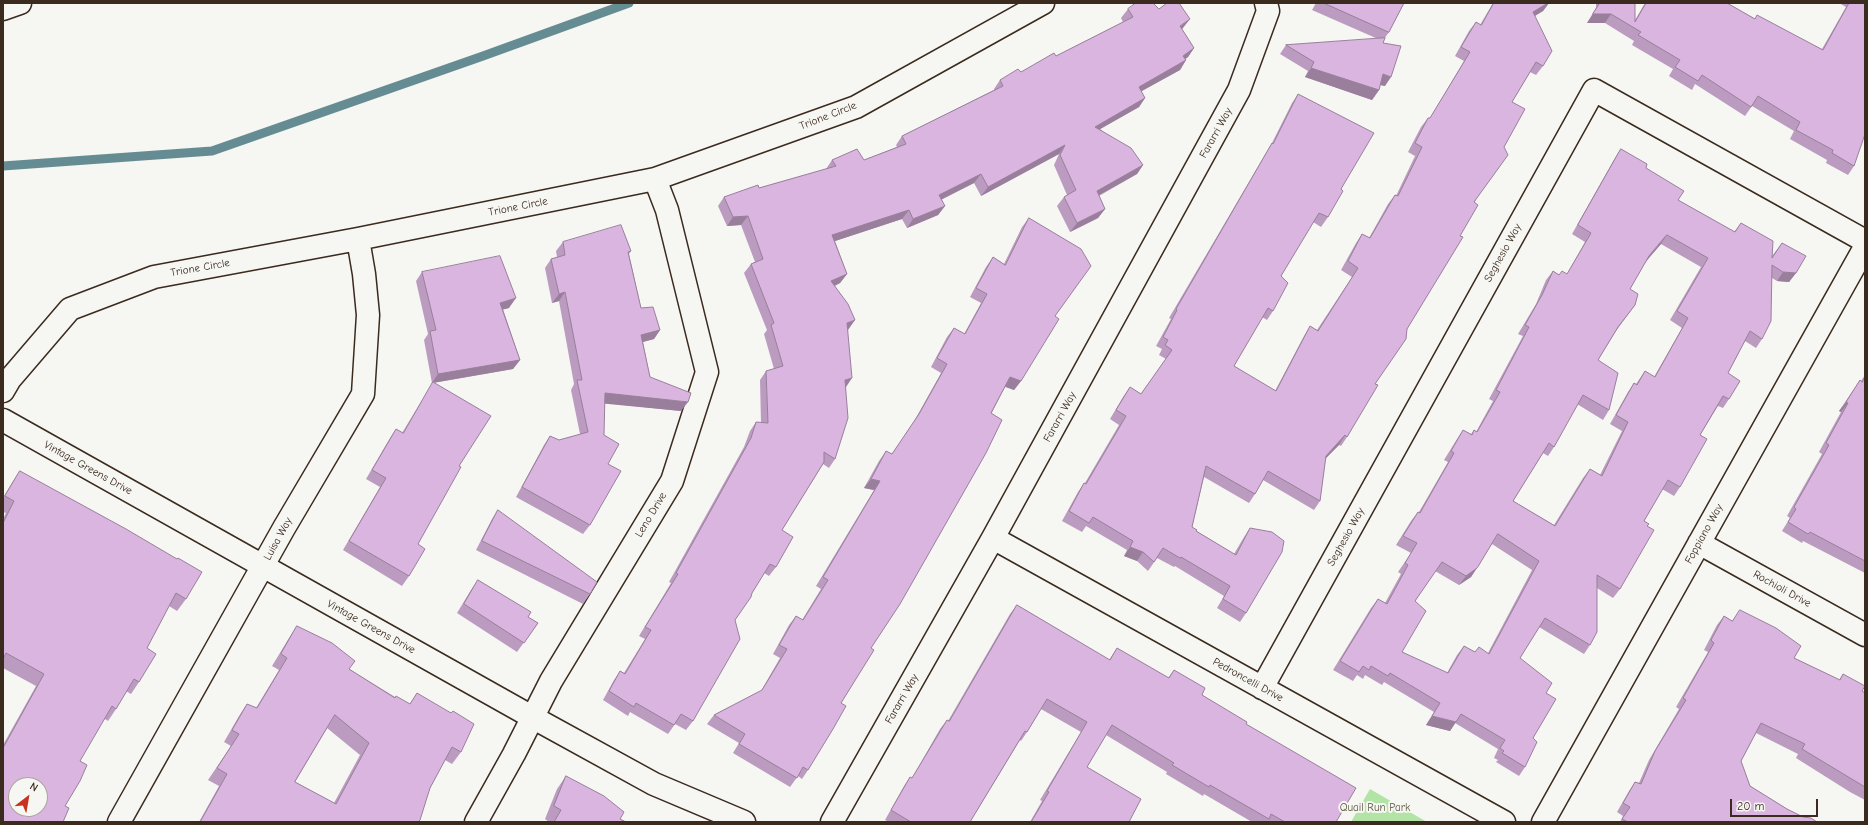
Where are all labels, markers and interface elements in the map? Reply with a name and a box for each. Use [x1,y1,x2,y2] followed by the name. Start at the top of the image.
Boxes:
[798,99,858,133] street label: Trione Circle
[1197,106,1235,160] street label: Fararri Way
[487,195,549,219] street label: Trione Circle
[1482,221,1524,285] street label: Seghesio Way
[169,256,231,280] street label: Trione Circle
[1041,390,1079,444] street label: Fararri Way
[41,438,135,498] street label: Vintage Greens Drive
[632,490,670,540] street label: Leno Drive
[1682,502,1726,566] street label: Foppiano Way
[1325,505,1367,569] street label: Seghesio Way
[261,515,295,563] street label: Luisa Way
[1751,568,1813,610] street label: Rochioli Drive
[324,597,418,657] street label: Vintage Greens Drive
[1210,655,1286,705] street label: Pedroncelli Drive
[882,672,922,726] street label: Fararri Way
[8,777,48,817] north arrow
[27,780,40,795] text: N
[1732,791,1820,817] scale bar
[1737,799,1765,813] text: 20 m
[1340,801,1410,815] park label: Quail Run Park

